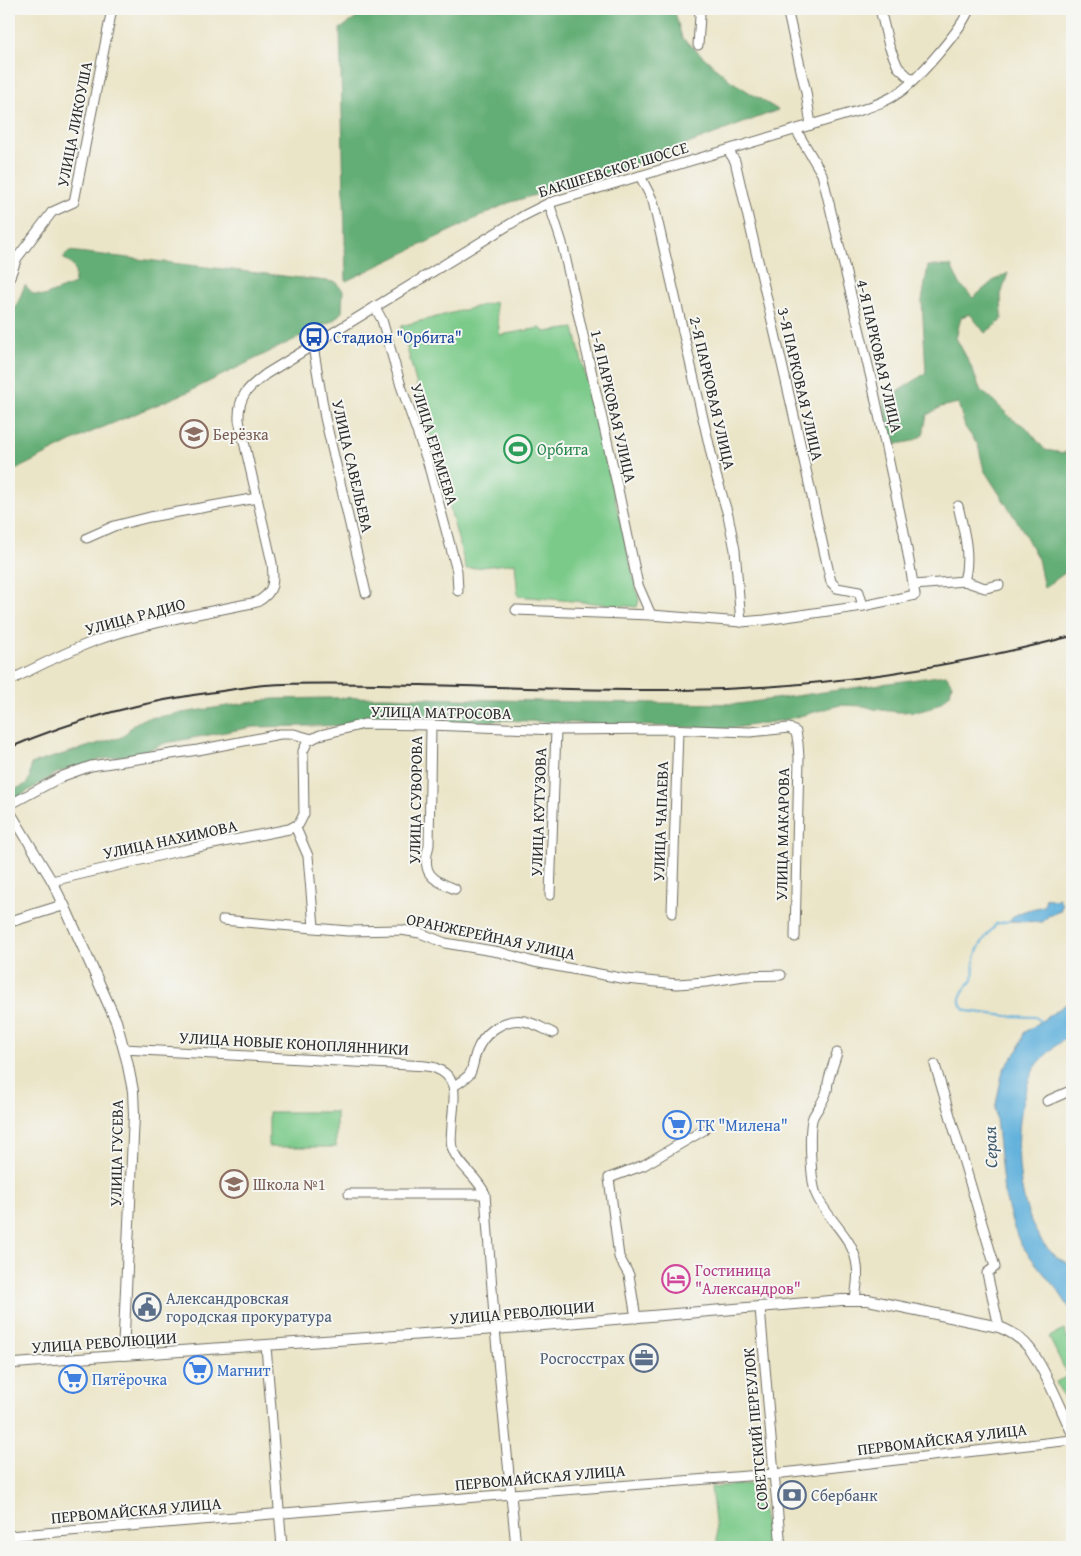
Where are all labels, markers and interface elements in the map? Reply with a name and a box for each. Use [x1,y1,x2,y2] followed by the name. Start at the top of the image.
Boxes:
[50,59,98,189] street label: УЛИЦА ЛИКОУША
[535,135,691,203] street label: БАКШЕЕВСКОЕ ШОССЕ
[851,277,909,435] street label: 4-Я ПАРКОВАЯ УЛИЦА
[772,305,830,463] street label: 3-Я ПАРКОВАЯ УЛИЦА
[684,314,742,472] street label: 2-Я ПАРКОВАЯ УЛИЦА
[299,322,329,352] bus stop icon: Стадион "Орбита"
[333,325,462,349] place label: Стадион "Орбита"
[585,327,643,485] street label: 1-Я ПАРКОВАЯ УЛИЦА
[405,380,465,508] street label: УЛИЦА ЕРЕМЕЕВА
[326,397,380,535] street label: УЛИЦА САВЕЛЬЕВА
[179,419,209,449] school or university icon: Берёзка
[213,422,269,446] place label: Берёзка
[503,434,533,464] sports icon: Орбита
[537,437,589,461] place label: Орбита
[82,591,188,641] street label: УЛИЦА РАДИО
[370,699,512,725] street label: УЛИЦА МАТРОСОВА
[402,735,428,864] street label: УЛИЦА СУВОРОВА
[524,747,552,877] street label: УЛИЦА КУТУЗОВА
[646,760,674,882] street label: УЛИЦА ЧАПАЕВА
[769,767,795,901] street label: УЛИЦА МАКАРОВА
[101,813,239,865] street label: УЛИЦА НАХИМОВА
[404,906,578,966] street label: ОРАНЖЕРЕЙНАЯ УЛИЦА
[179,1025,410,1061] street label: УЛИЦА НОВЫЕ КОНОПЛЯННИКИ
[103,1099,129,1207] street label: УЛИЦА ГУСЕВА
[662,1110,692,1140] supermarket icon: ТК "Милена"
[696,1113,788,1137] place label: ТК "Милена"
[976,1125,1004,1168] water label: Серая
[219,1169,249,1199] school or university icon: Школа №1
[253,1172,326,1196] place label: Школа №1
[695,1258,801,1300] place label: Гостиница "Александров"
[661,1264,691,1294] hotel icon: Гостиница "Александров"
[166,1286,332,1328] place label: Александровская городская прокуратура
[132,1292,162,1322] public building icon: Александровская городская прокуратура
[449,1294,596,1330] street label: УЛИЦА РЕВОЛЮЦИИ
[31,1325,178,1359] street label: УЛИЦА РЕВОЛЮЦИИ
[629,1343,659,1373] office icon: Росгосстрах
[540,1346,626,1370] place label: Росгосстрах
[736,1347,774,1511] street label: СОВЕТСКИЙ ПЕРЕУЛОК
[183,1355,213,1385] supermarket icon: Магнит
[217,1358,271,1382] place label: Магнит
[58,1364,88,1394] supermarket icon: Пятёрочка
[92,1367,167,1391] place label: Пятёрочка
[856,1417,1028,1461] street label: ПЕРВОМАЙСКАЯ УЛИЦА
[454,1458,626,1496] street label: ПЕРВОМАЙСКАЯ УЛИЦА
[777,1480,807,1510] bank icon: Сбербанк
[811,1483,878,1507] place label: Сбербанк
[50,1491,222,1529] street label: ПЕРВОМАЙСКАЯ УЛИЦА

